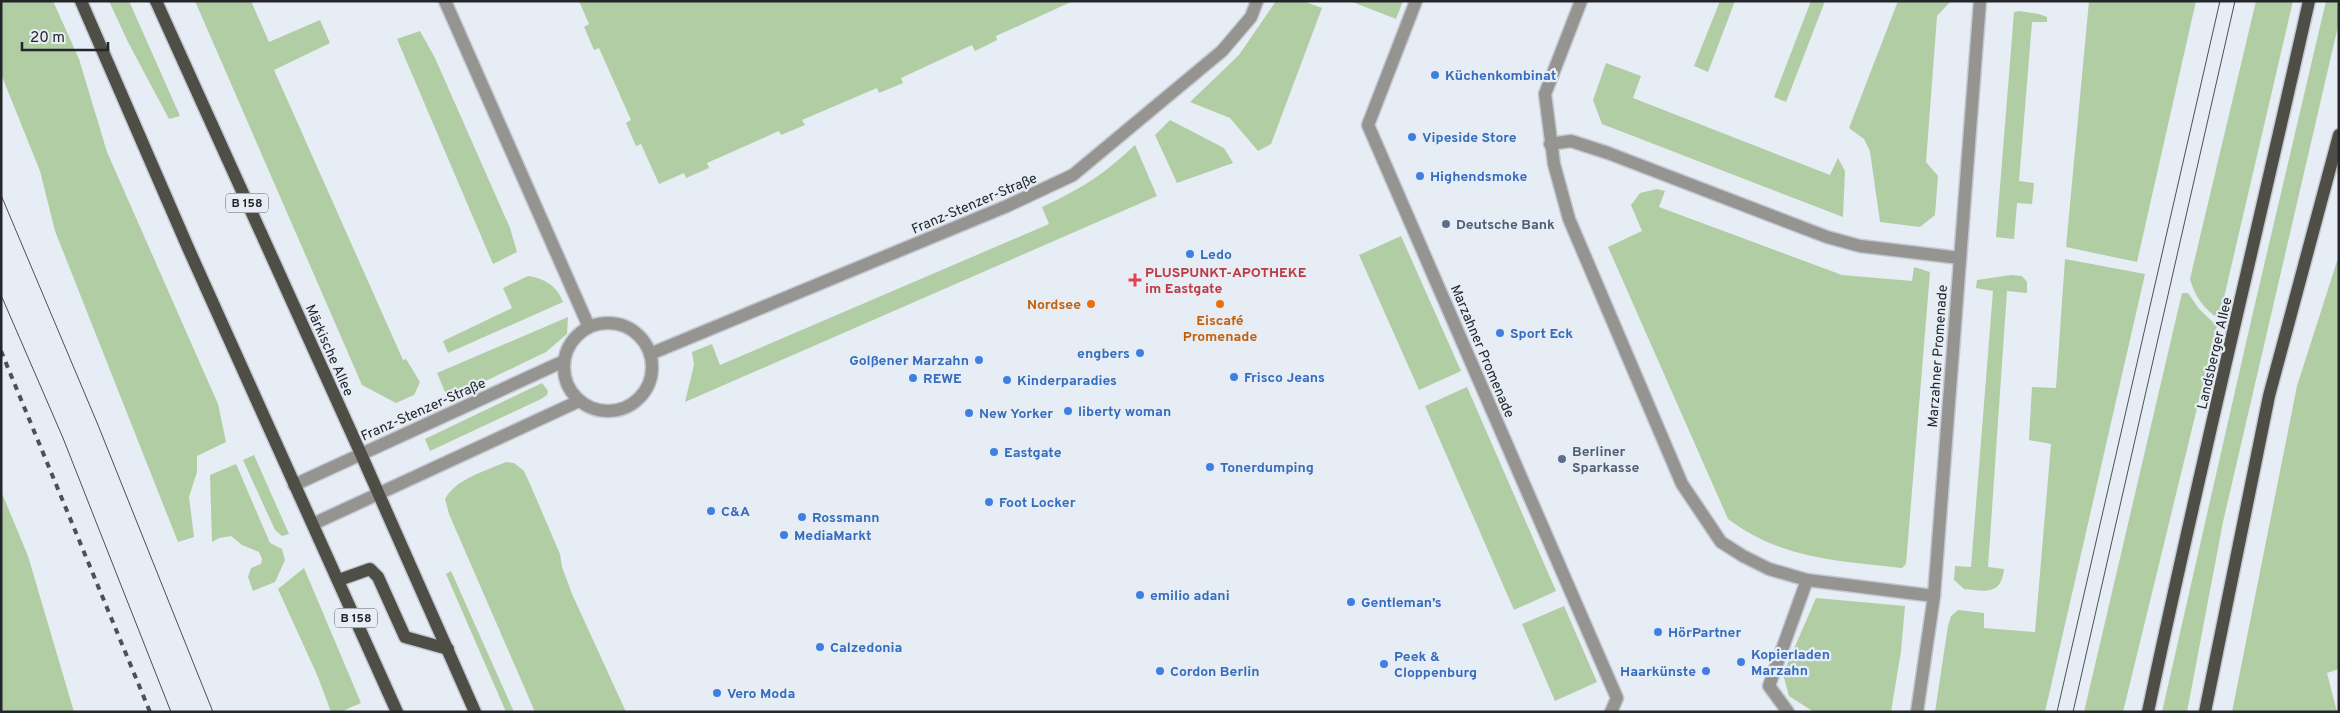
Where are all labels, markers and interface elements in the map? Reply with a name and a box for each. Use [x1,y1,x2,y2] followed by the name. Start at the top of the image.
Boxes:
[22,20,109,52] scale bar
[30,29,65,48] text: 20 m
[1445,68,1556,85] place label: Küchenkombinat
[1429,69,1441,81] marker: Küchenkombinat
[1422,130,1517,147] place label: Vipeside Store
[1406,131,1418,143] marker: Vipeside Store
[1430,169,1527,186] place label: Highendsmoke
[909,170,1040,239] street label: Franz-Stenzer-Straße
[1414,170,1426,182] marker: Highendsmoke
[226,194,268,212] road number: B 158
[1456,217,1555,234] place label: Deutsche Bank
[1440,218,1452,230] marker: Deutsche Bank
[1200,247,1232,264] place label: Ledo
[1184,248,1196,260] marker: Ledo
[1145,265,1307,298] place label: PLUSPUNKT-APOTHEKE im Eastgate
[1129,274,1141,286] marker: PLUSPUNKT-APOTHEKE im Eastgate
[1446,282,1517,421] street label: Marzahner Promenade
[1925,284,1952,428] street label: Marzahner Promenade
[2194,296,2237,411] street label: Landsberger Allee
[1027,297,1081,314] place label: Nordsee
[1085,298,1097,310] marker: Nordsee
[1214,298,1226,310] marker: Eiscafé Promenade
[301,302,356,399] street label: Märkische Allee
[1183,313,1257,346] place label: Eiscafé Promenade
[1510,326,1573,343] place label: Sport Eck
[1494,327,1506,339] marker: Sport Eck
[1077,346,1130,363] place label: engbers
[1134,347,1146,359] marker: engbers
[849,353,969,370] place label: Golßener Marzahn
[973,354,985,366] marker: Golßener Marzahn
[1244,370,1325,387] place label: Frisco Jeans
[923,371,962,388] place label: REWE
[1228,371,1240,383] marker: Frisco Jeans
[907,372,919,384] marker: REWE
[1017,373,1117,390] place label: Kinderparadies
[1001,374,1013,386] marker: Kinderparadies
[359,375,489,446] street label: Franz-Stenzer-Straße
[1078,404,1171,421] place label: liberty woman
[1062,405,1074,417] marker: liberty woman
[979,406,1053,423] place label: New Yorker
[963,407,975,419] marker: New Yorker
[1572,444,1639,477] place label: Berliner Sparkasse
[1004,445,1062,462] place label: Eastgate
[988,446,1000,458] marker: Eastgate
[1556,453,1568,465] marker: Berliner Sparkasse
[1220,460,1314,477] place label: Tonerdumping
[1204,461,1216,473] marker: Tonerdumping
[999,495,1076,512] place label: Foot Locker
[983,496,995,508] marker: Foot Locker
[721,504,750,521] place label: C&A
[705,505,717,517] marker: C&A
[812,510,880,527] place label: Rossmann
[796,511,808,523] marker: Rossmann
[794,528,871,545] place label: MediaMarkt
[778,529,790,541] marker: MediaMarkt
[1150,588,1230,605] place label: emilio adani
[1134,589,1146,601] marker: emilio adani
[1361,595,1442,612] place label: Gentleman’s
[1345,596,1357,608] marker: Gentleman’s
[335,608,377,628] road number: B 158
[1668,625,1741,642] place label: HörPartner
[1652,626,1664,638] marker: HörPartner
[830,640,902,657] place label: Calzedonia
[814,641,826,653] marker: Calzedonia
[1751,647,1830,680] place label: Kopierladen Marzahn
[1394,649,1477,682] place label: Peek & Cloppenburg
[1735,656,1747,668] marker: Kopierladen Marzahn
[1378,658,1390,670] marker: Peek & Cloppenburg
[1170,664,1260,681] place label: Cordon Berlin
[1620,664,1696,681] place label: Haarkünste
[1154,665,1166,677] marker: Cordon Berlin
[1700,665,1712,677] marker: Haarkünste
[727,686,795,703] place label: Vero Moda
[711,687,723,699] marker: Vero Moda

